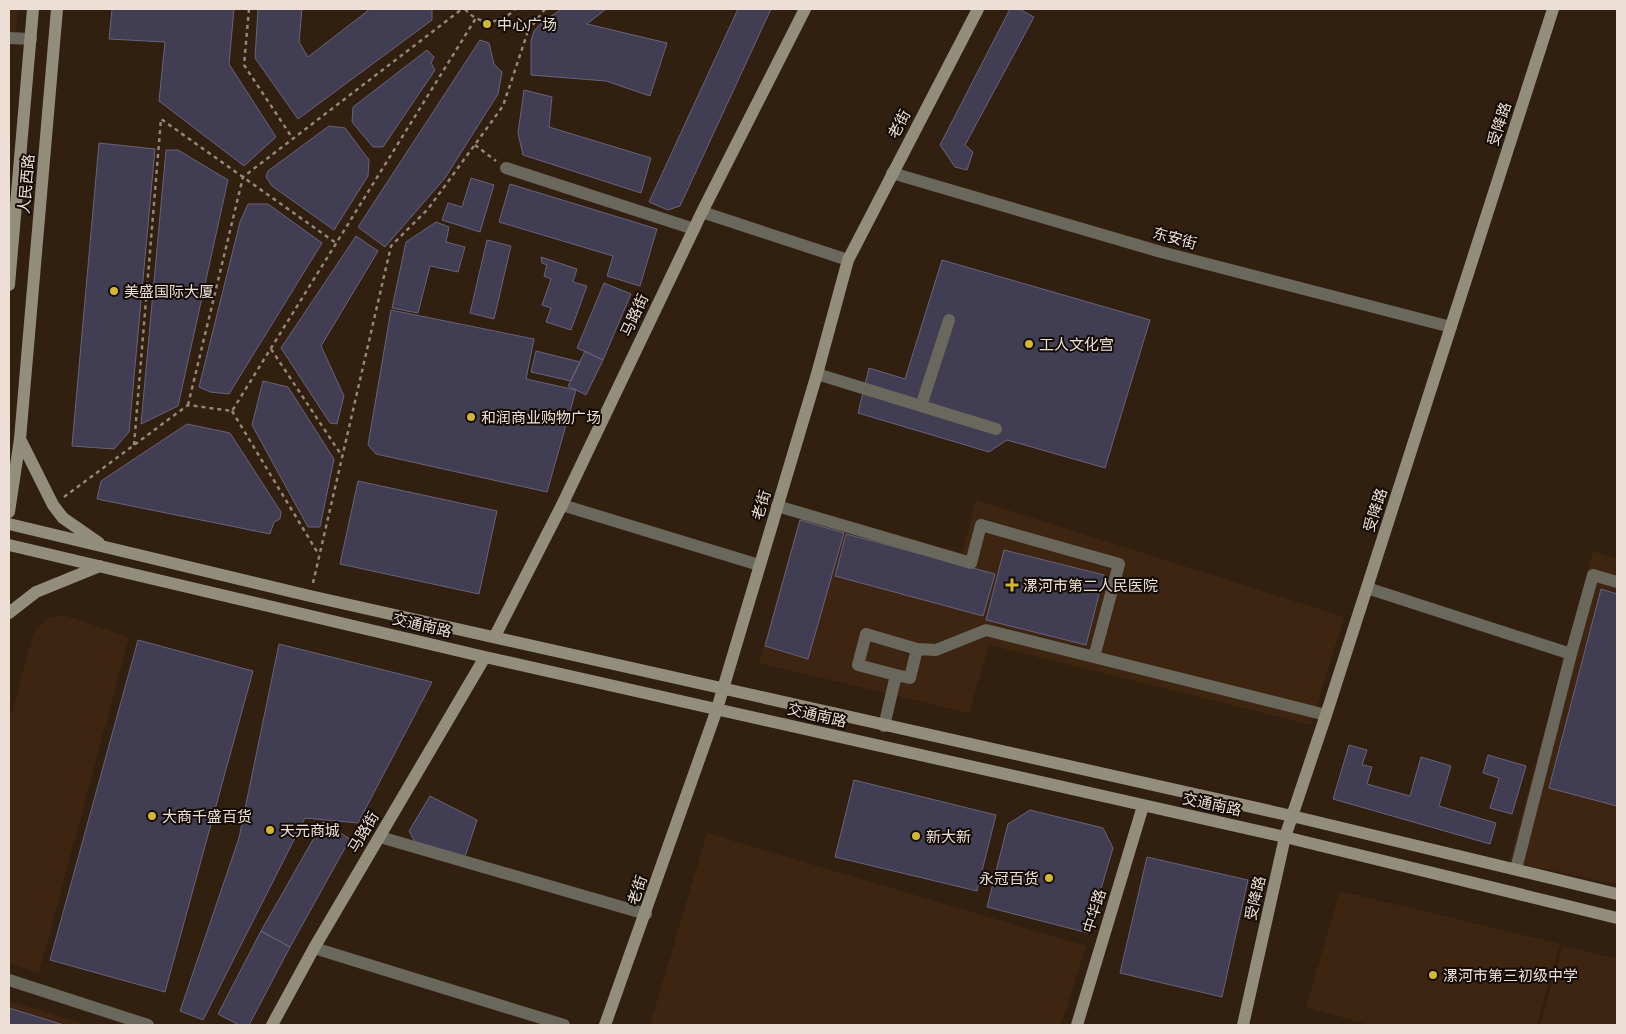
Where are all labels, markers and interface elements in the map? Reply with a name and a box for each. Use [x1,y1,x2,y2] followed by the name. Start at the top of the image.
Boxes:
[497,14,557,35] place label: 中心广场
[481,18,493,30] marker: 中心广场
[1482,99,1516,149] street label: 受降路
[883,106,915,142] street label: 老街
[13,153,39,215] street label: 人民西路
[1151,222,1199,254] street label: 东安街
[124,281,214,302] place label: 美盛国际大厦
[108,285,120,297] marker: 美盛国际大厦
[615,290,653,340] street label: 马路街
[1039,334,1114,355] place label: 工人文化宫
[1023,338,1035,350] marker: 工人文化宫
[481,407,601,428] place label: 和润商业购物广场
[465,411,477,423] marker: 和润商业购物广场
[1358,485,1392,535] street label: 受降路
[747,488,775,522] street label: 老街
[1023,575,1158,596] place label: 漯河市第二人民医院
[1005,578,1019,592] marker: 漯河市第二人民医院
[390,608,454,642] street label: 交通南路
[785,698,849,732] street label: 交通南路
[1180,787,1244,821] street label: 交通南路
[162,806,252,827] place label: 大商千盛百货
[342,807,384,857] street label: 马路街
[146,810,158,822] marker: 大商千盛百货
[280,820,340,841] place label: 天元商城
[264,824,276,836] marker: 天元商城
[926,826,971,847] place label: 新大新
[910,830,922,842] marker: 新大新
[979,868,1039,889] place label: 永冠百货
[622,872,652,908] street label: 老街
[1043,872,1055,884] marker: 永冠百货
[1240,874,1270,922] street label: 受降路
[1077,886,1111,936] street label: 中华路
[1443,965,1578,986] place label: 漯河市第三初级中学
[1427,969,1439,981] marker: 漯河市第三初级中学

